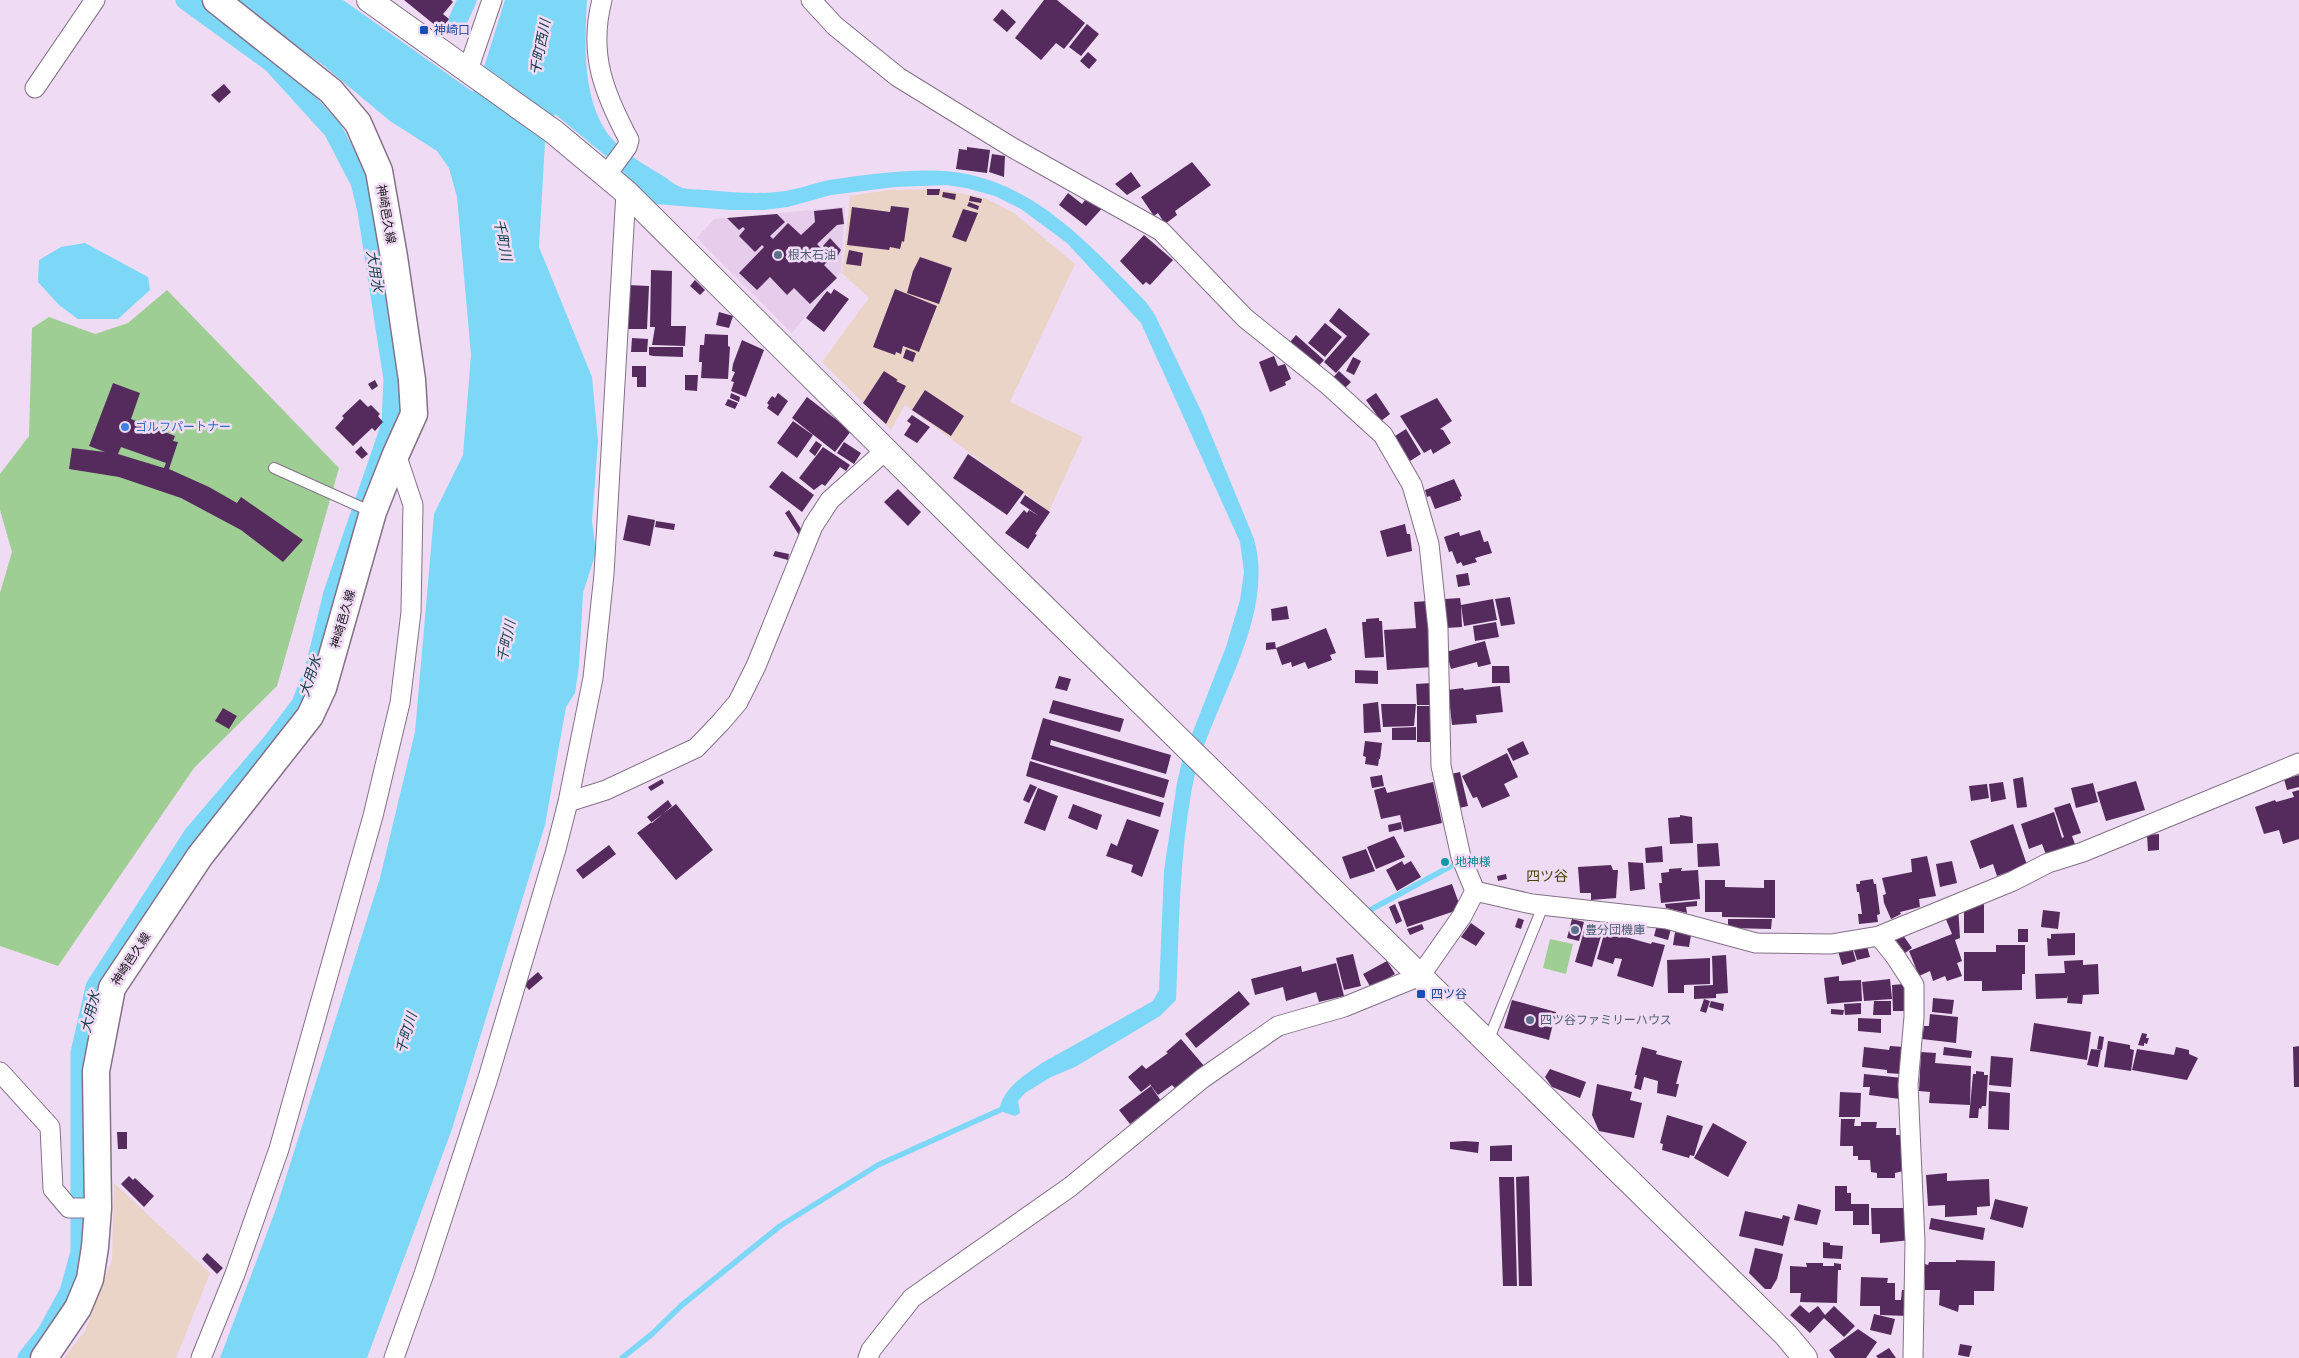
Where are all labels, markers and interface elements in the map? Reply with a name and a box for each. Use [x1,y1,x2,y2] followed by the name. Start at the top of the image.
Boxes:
[527,16,554,76] water label: 千町西川
[434,23,470,37] place label: 神崎口
[418,24,430,36] marker: 神崎口
[374,183,398,245] street label: 神崎邑久線
[491,218,515,264] water label: 千町川
[788,248,836,262] place label: 根木石油
[364,249,386,295] water label: 大用水
[772,249,784,261] marker: 根木石油
[135,420,231,434] place label: ゴルフパートナー
[119,421,131,433] marker: ゴルフパートナー
[328,588,358,650] street label: 神崎邑久線
[494,617,519,663] water label: 千町川
[296,652,325,698] water label: 大用水
[1455,855,1491,869] place label: 地神様
[1439,856,1451,868] marker: 地神様
[1526,868,1568,884] district label: 四ツ谷
[1585,923,1645,937] place label: 豊分団機庫
[1569,924,1581,936] marker: 豊分団機庫
[109,930,153,988] street label: 神崎邑久線
[1431,987,1467,1001] place label: 四ツ谷
[77,988,103,1034] water label: 大用水
[1415,988,1427,1000] marker: 四ツ谷
[392,1009,420,1055] water label: 千町川
[1540,1013,1672,1027] place label: 四ツ谷ファミリーハウス
[1524,1014,1536,1026] marker: 四ツ谷ファミリーハウス

